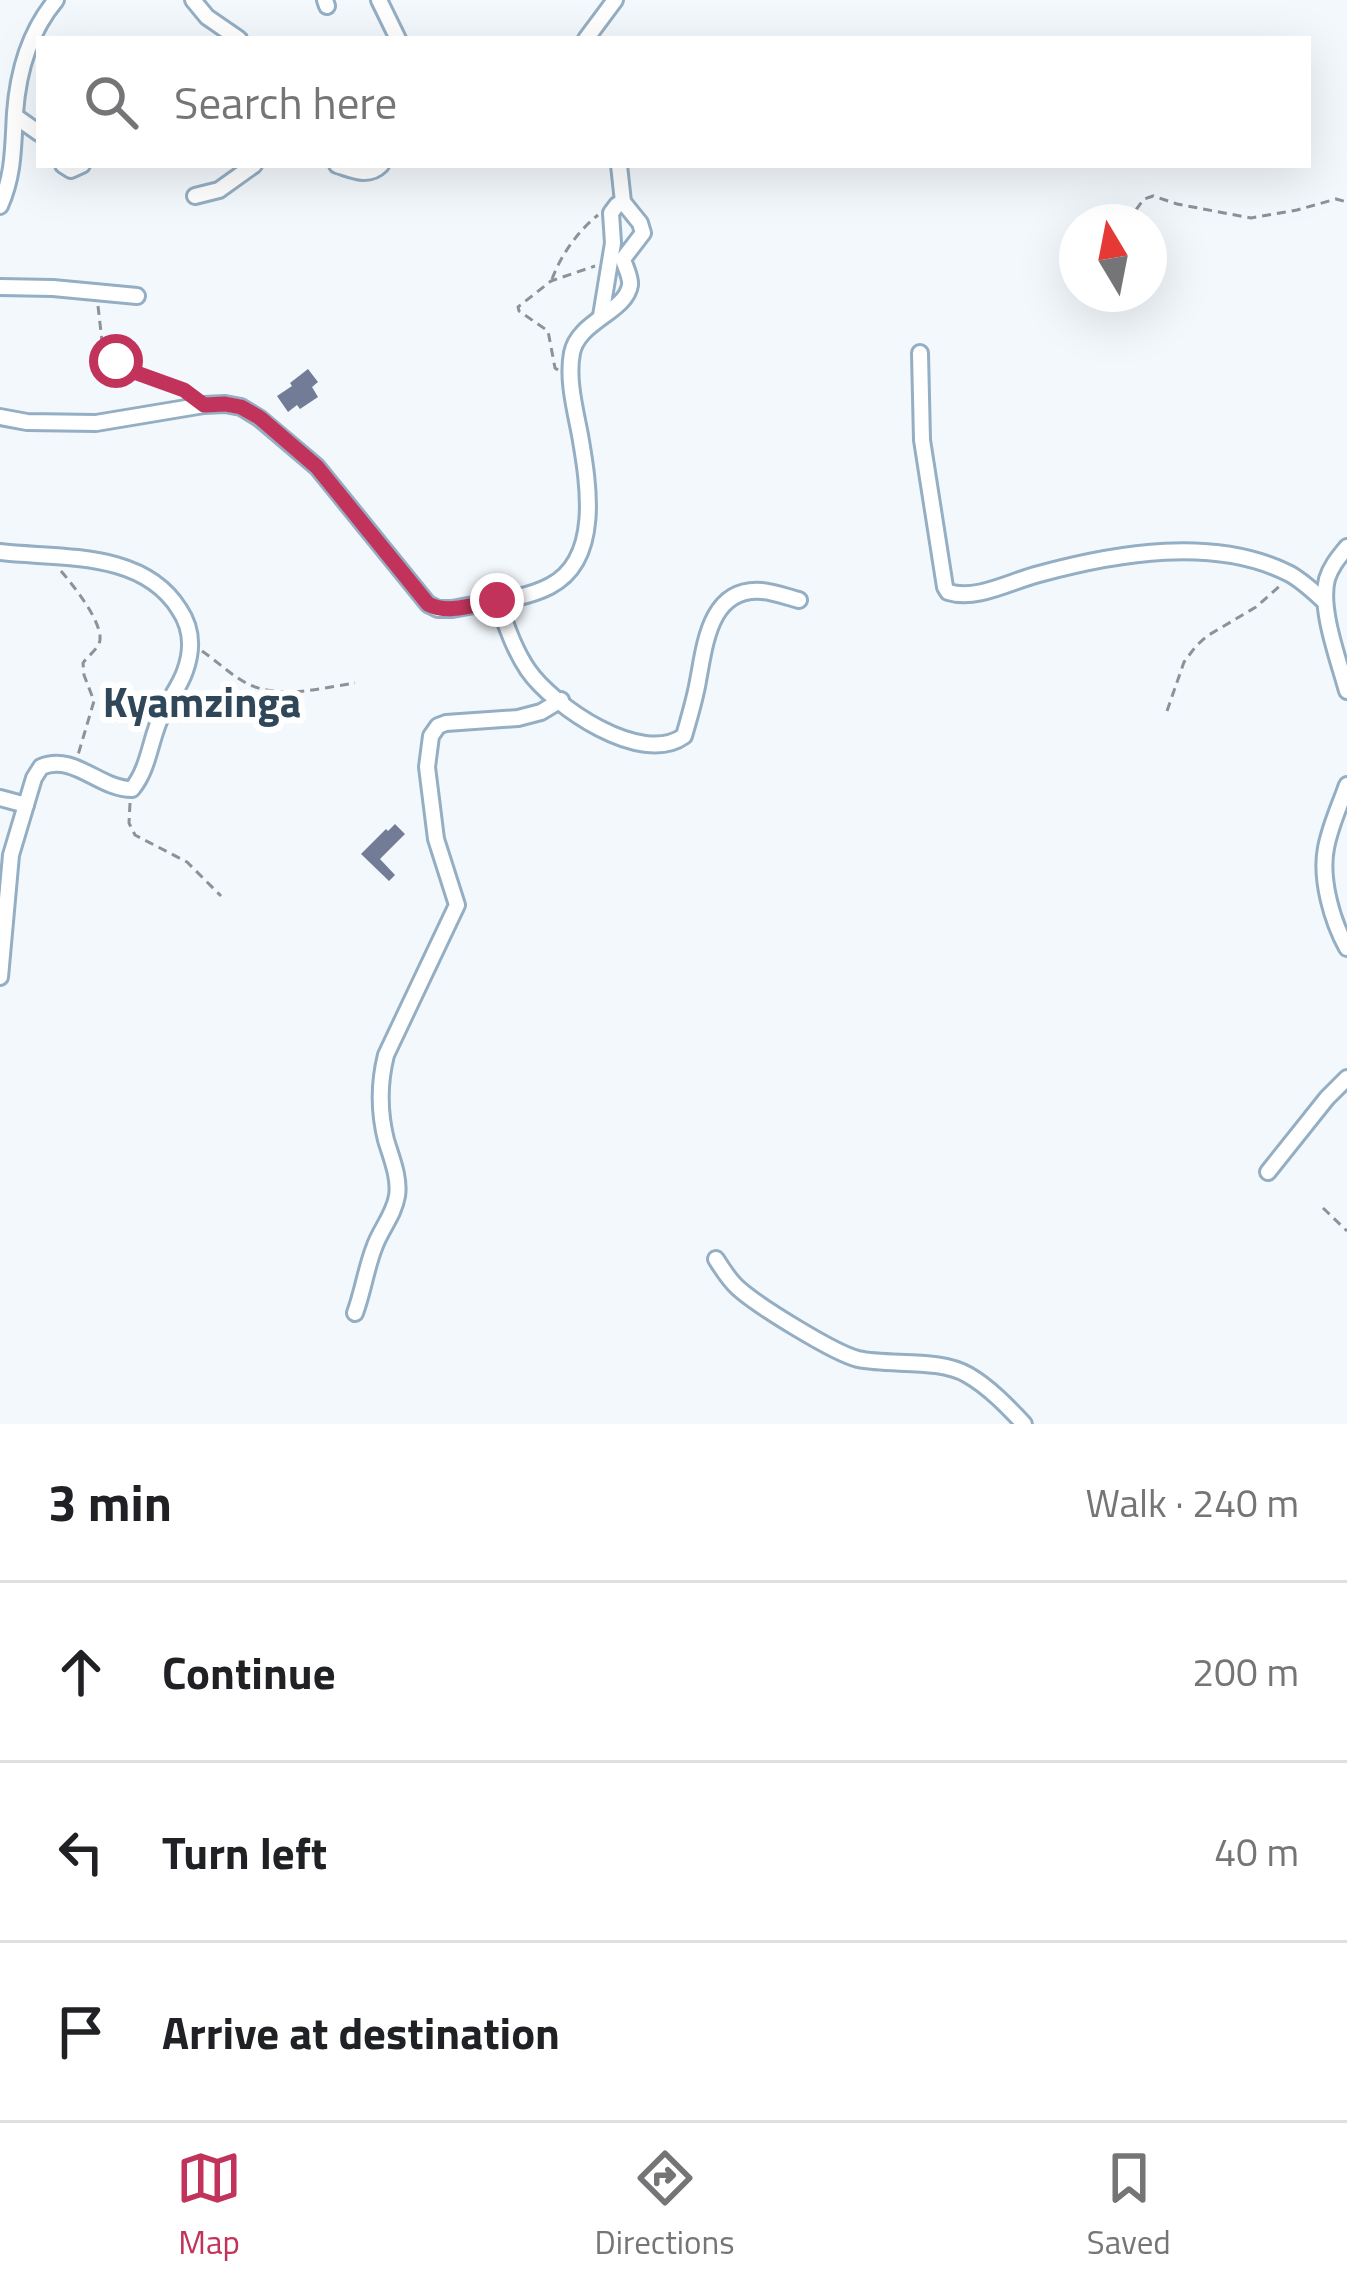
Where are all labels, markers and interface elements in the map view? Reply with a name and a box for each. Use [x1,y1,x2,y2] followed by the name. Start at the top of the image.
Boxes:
[36,36,1311,168] search box
[174,68,397,136] text: Search here
[78,69,144,135] icon: search
[1059,204,1167,312] north arrow
[89,334,143,388] route start
[470,573,524,627] route end
[103,669,301,733] district label: Kyamzinga
[48,1463,172,1541] text: 3 min
[1085,1473,1299,1532] text: Walk · 240 m
[162,1638,336,1706] text: Continue
[48,1639,114,1705] icon: ahead
[1192,1642,1299,1701] text: 200 m
[162,1818,327,1886] text: Turn left
[48,1819,114,1885] icon: left
[1214,1822,1299,1881] text: 40 m
[162,1998,560,2066] text: Arrive at destination
[48,1999,114,2065] icon: arrive
[176,2145,242,2267] tab: Map
[595,2145,734,2267] tab: Directions
[1087,2145,1171,2267] tab: Saved

